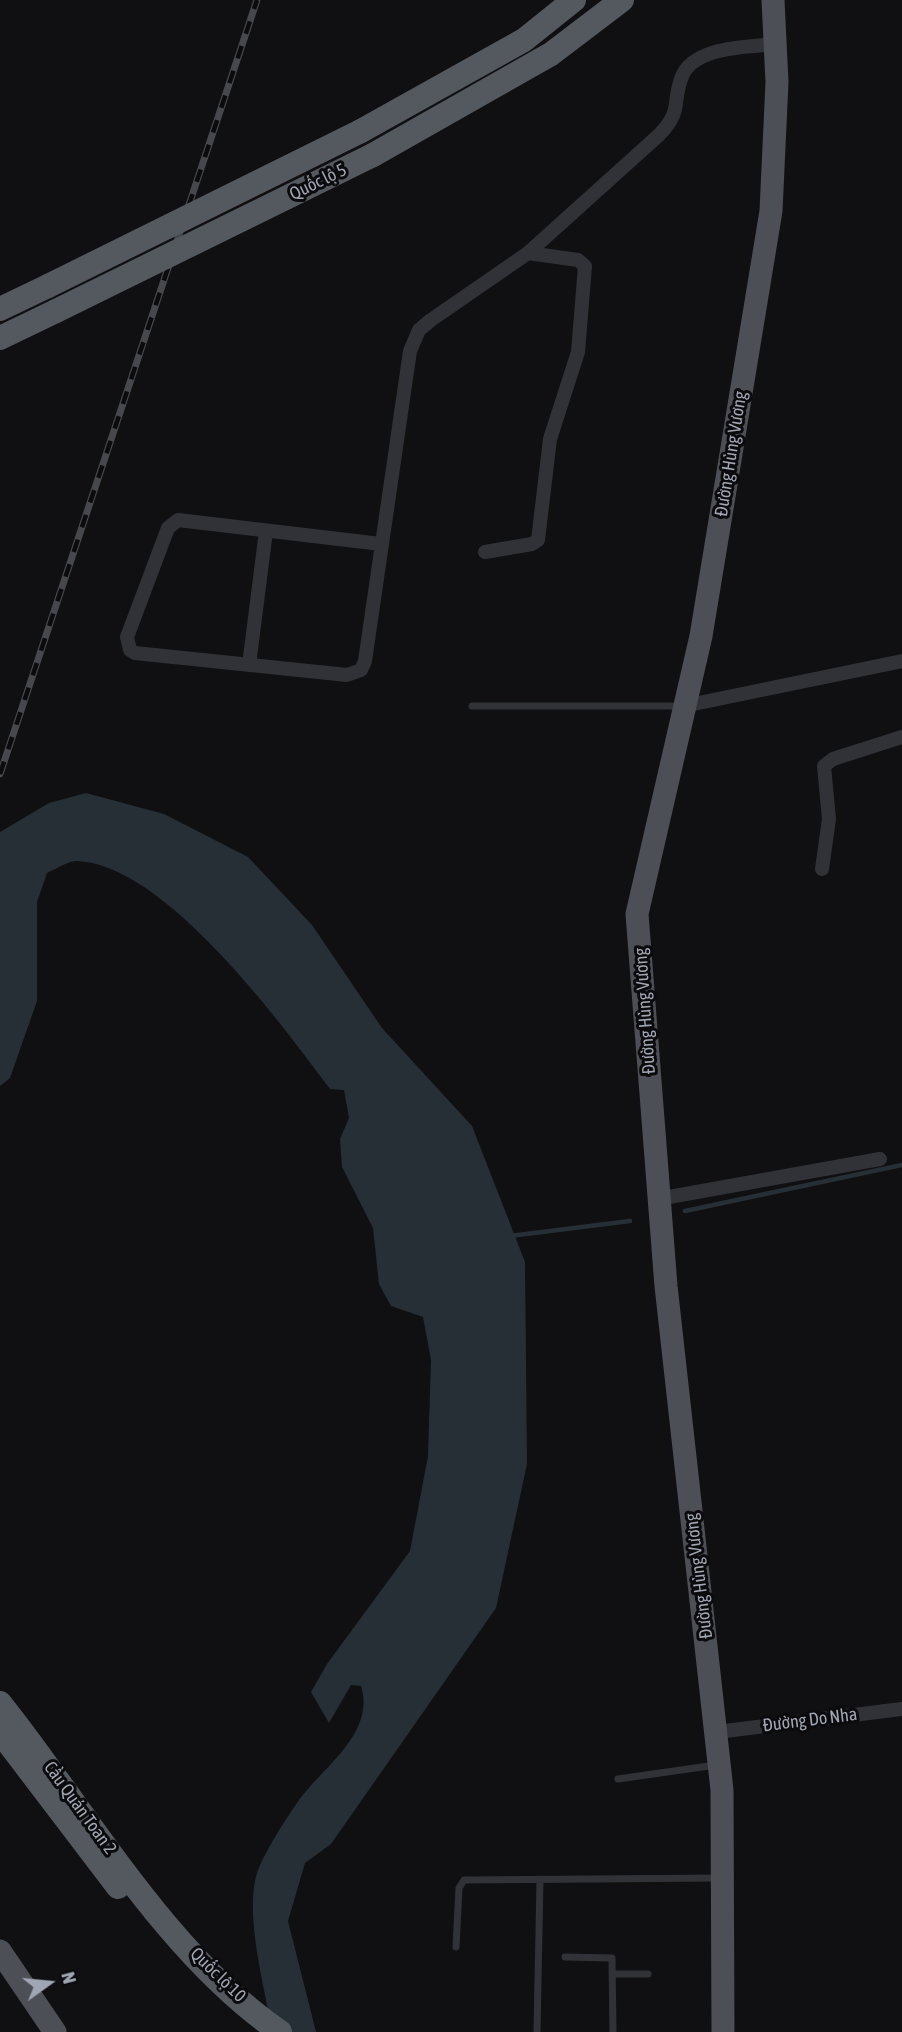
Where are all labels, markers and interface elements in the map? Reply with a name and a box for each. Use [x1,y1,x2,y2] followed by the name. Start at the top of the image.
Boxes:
[286,159,350,205] street label: Quốc lộ 5
[710,390,752,518] street label: Đường Hùng Vương
[630,947,660,1075] street label: Đường Hùng Vương
[681,1512,717,1640] street label: Đường Hùng Vương
[762,1703,858,1737] street label: Đường Do Nha
[39,1757,121,1859] street label: Cầu Quán Toan 2
[186,1943,250,2007] street label: Quốc lộ 10
[14,1948,84,2018] north arrow
[57,1969,81,1986] text: N

